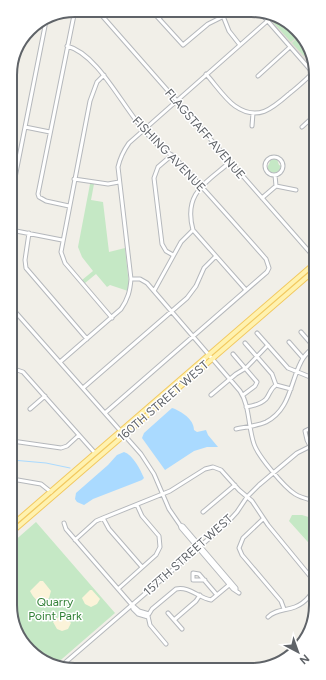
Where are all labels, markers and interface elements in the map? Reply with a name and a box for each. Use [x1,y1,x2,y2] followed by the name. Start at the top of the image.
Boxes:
[162,86,248,182] street label: FLAGSTAFF AVENUE
[130,114,208,194] street label: FISHING AVENUE
[115,357,212,444] street label: 160TH STREET WEST
[141,511,236,599] street label: 157TH STREET WEST
[28,595,82,623] park label: Quarry Point Park
[278,632,318,672] north arrow
[297,651,312,667] text: N

